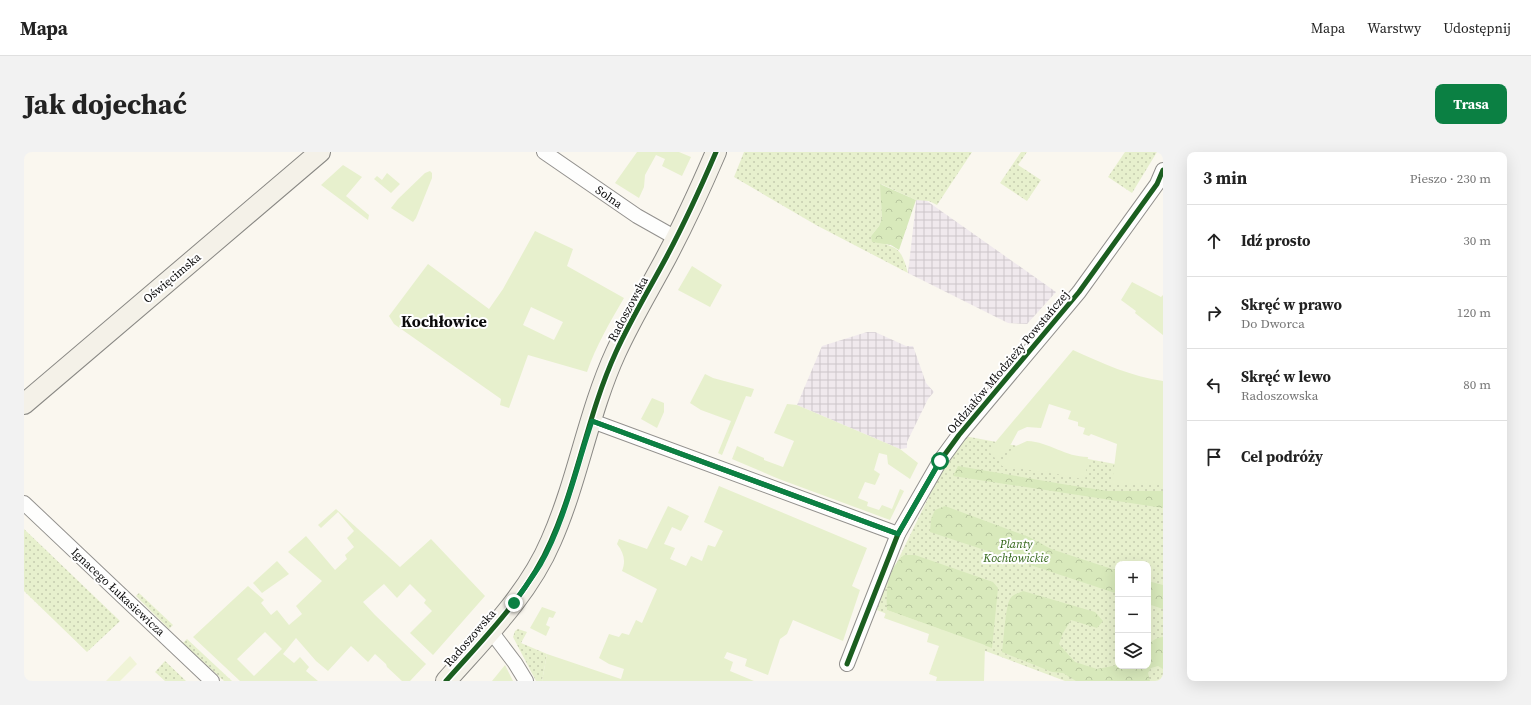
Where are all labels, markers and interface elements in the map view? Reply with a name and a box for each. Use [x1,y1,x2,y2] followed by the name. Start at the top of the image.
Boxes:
[20,15,68,41] text: Mapa
[1311,18,1345,38] text: Mapa
[1367,18,1421,38] text: Warstwy
[1443,18,1511,38] text: Udostępnij
[1435,84,1507,124] button: Trasa
[24,85,187,123] text: Jak dojechać
[1203,166,1247,190] text: 3 min
[1410,170,1491,187] text: Pieszo · 230 m
[592,182,626,213] street label: Solna
[1203,230,1225,252] icon: ahead
[1241,230,1310,251] text: Idź prosto
[1463,232,1491,249] text: 30 m
[140,249,205,307] street label: Oświęcimska
[604,273,652,344] street label: Radoszowska
[943,287,1073,437] street label: Oddziałów Młodzieży Powstańczej
[1241,294,1342,315] text: Skręć w prawo
[1203,302,1225,324] icon: right
[1457,304,1491,321] text: 120 m
[401,310,487,332] district label: Kochłowice
[1241,315,1305,332] text: Do Dworca
[1241,366,1331,387] text: Skręć w lewo
[1203,374,1225,396] icon: left
[1463,376,1491,393] text: 80 m
[1241,387,1318,404] text: Radoszowska
[1203,446,1225,468] icon: arrive
[1241,446,1323,467] text: Cel podróży
[931,452,949,470] route start
[982,536,1049,566] park label: Planty Kochłowickie
[68,544,169,640] street label: Ignacego Łukasiewicza
[1115,561,1151,669] map controls
[1115,561,1151,597] button: +
[505,594,523,612] route end
[1115,597,1151,633] button: −
[441,605,500,670] street label: Radoszowska
[1115,633,1151,669] button: layers

